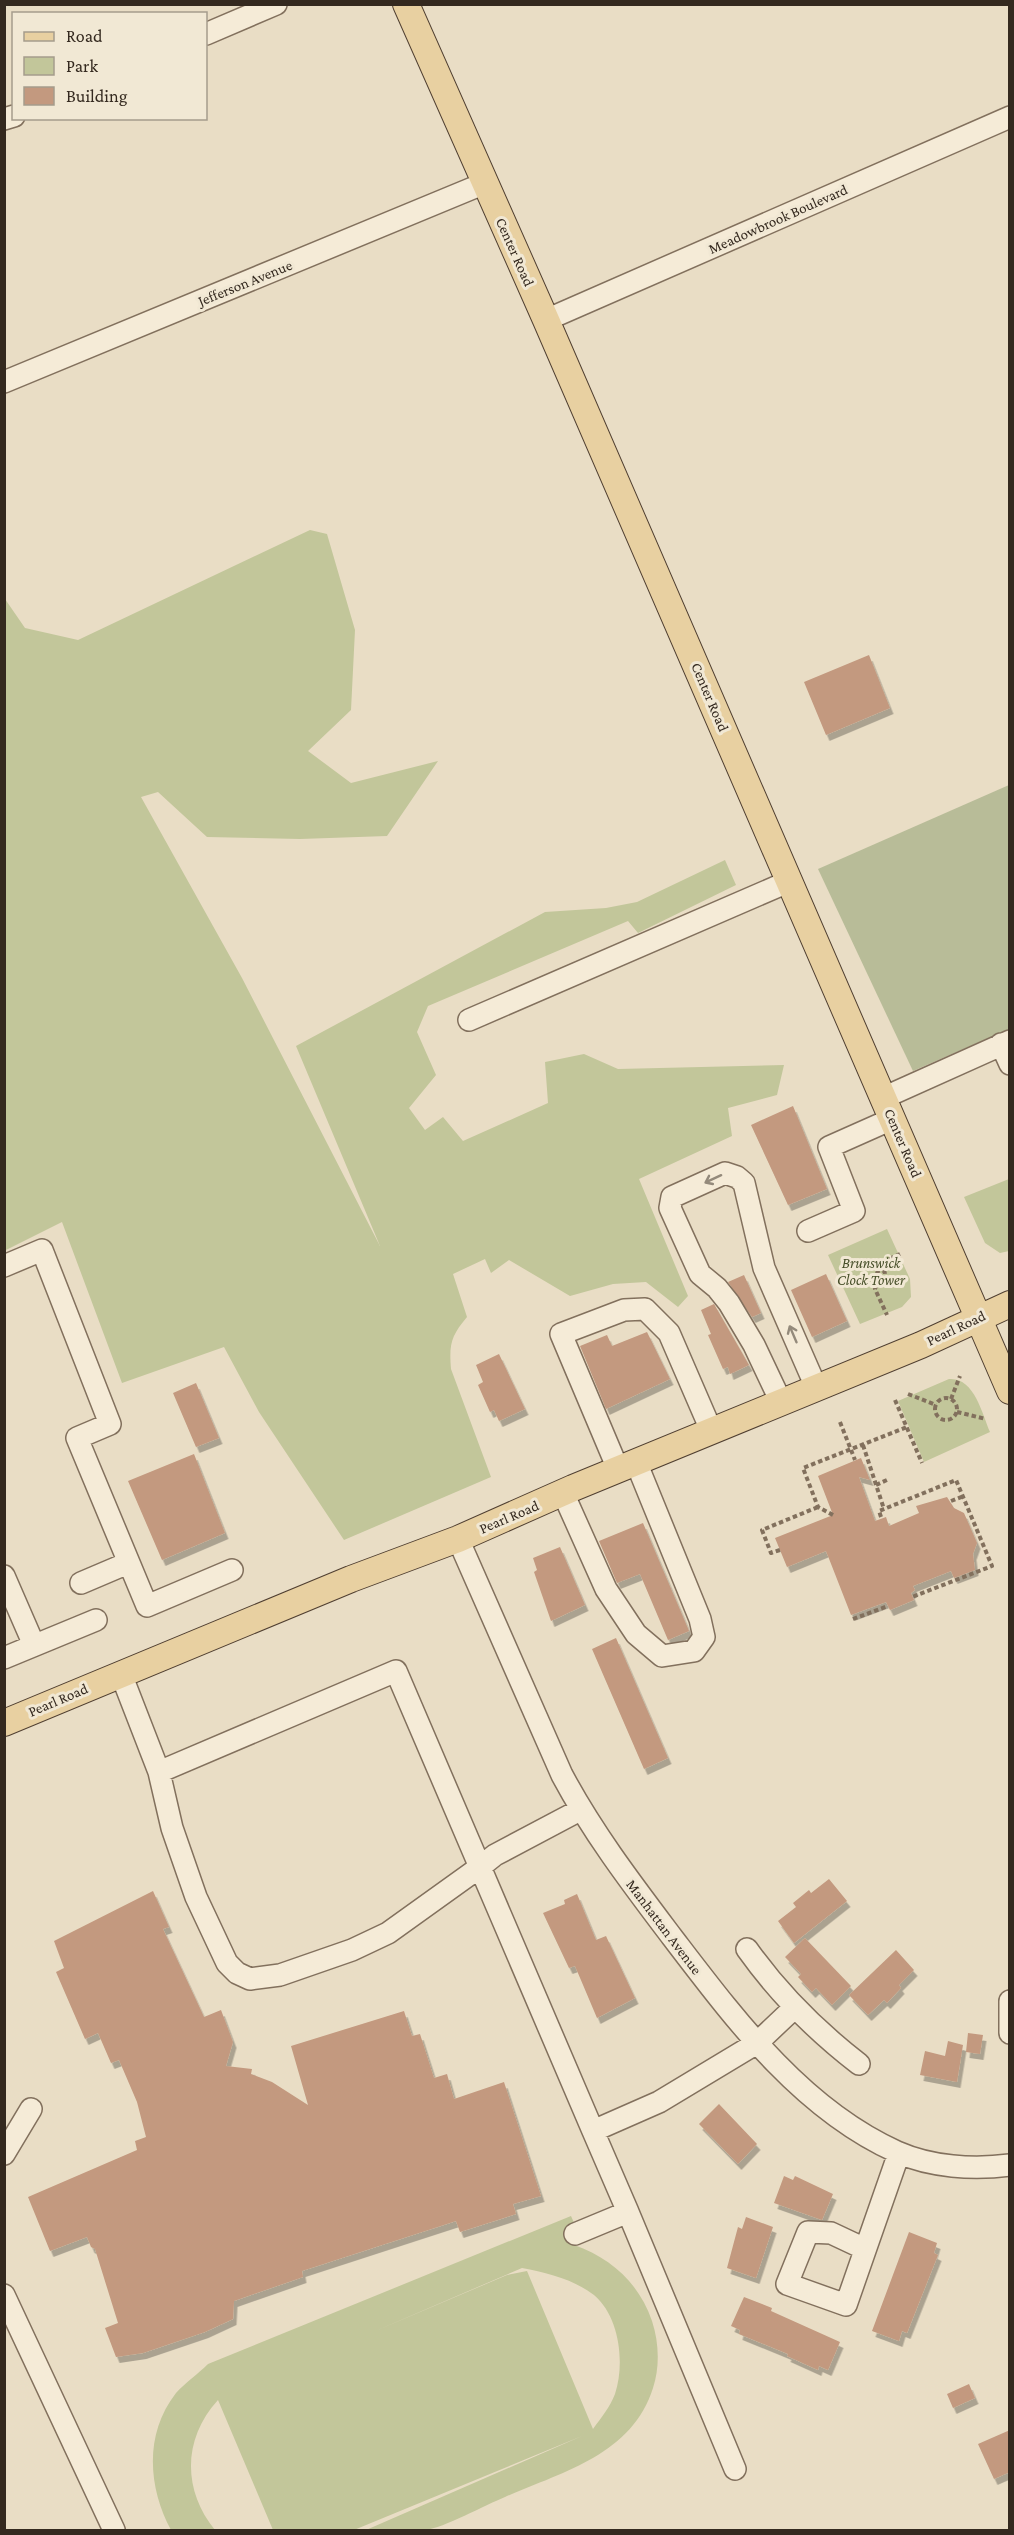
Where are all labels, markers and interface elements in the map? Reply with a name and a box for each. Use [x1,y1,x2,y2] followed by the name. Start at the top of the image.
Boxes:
[12,12,207,120] legend
[66,26,103,46] text: Road
[66,56,98,76] text: Park
[66,86,128,106] text: Building
[706,181,850,257] street label: Meadowbrook Boulevard
[493,215,537,289] street label: Center Road
[194,257,295,311] street label: Jefferson Avenue
[688,660,732,734] street label: Center Road
[881,1106,925,1180] street label: Center Road
[704,1174,722,1186] one-way arrow
[837,1255,906,1288] park label: Brunswick Clock Tower
[924,1307,988,1349] street label: Pearl Road
[787,1325,798,1344] one-way arrow
[477,1497,541,1537] street label: Pearl Road
[26,1680,90,1720] street label: Pearl Road
[623,1877,705,1978] street label: Manhattan Avenue

